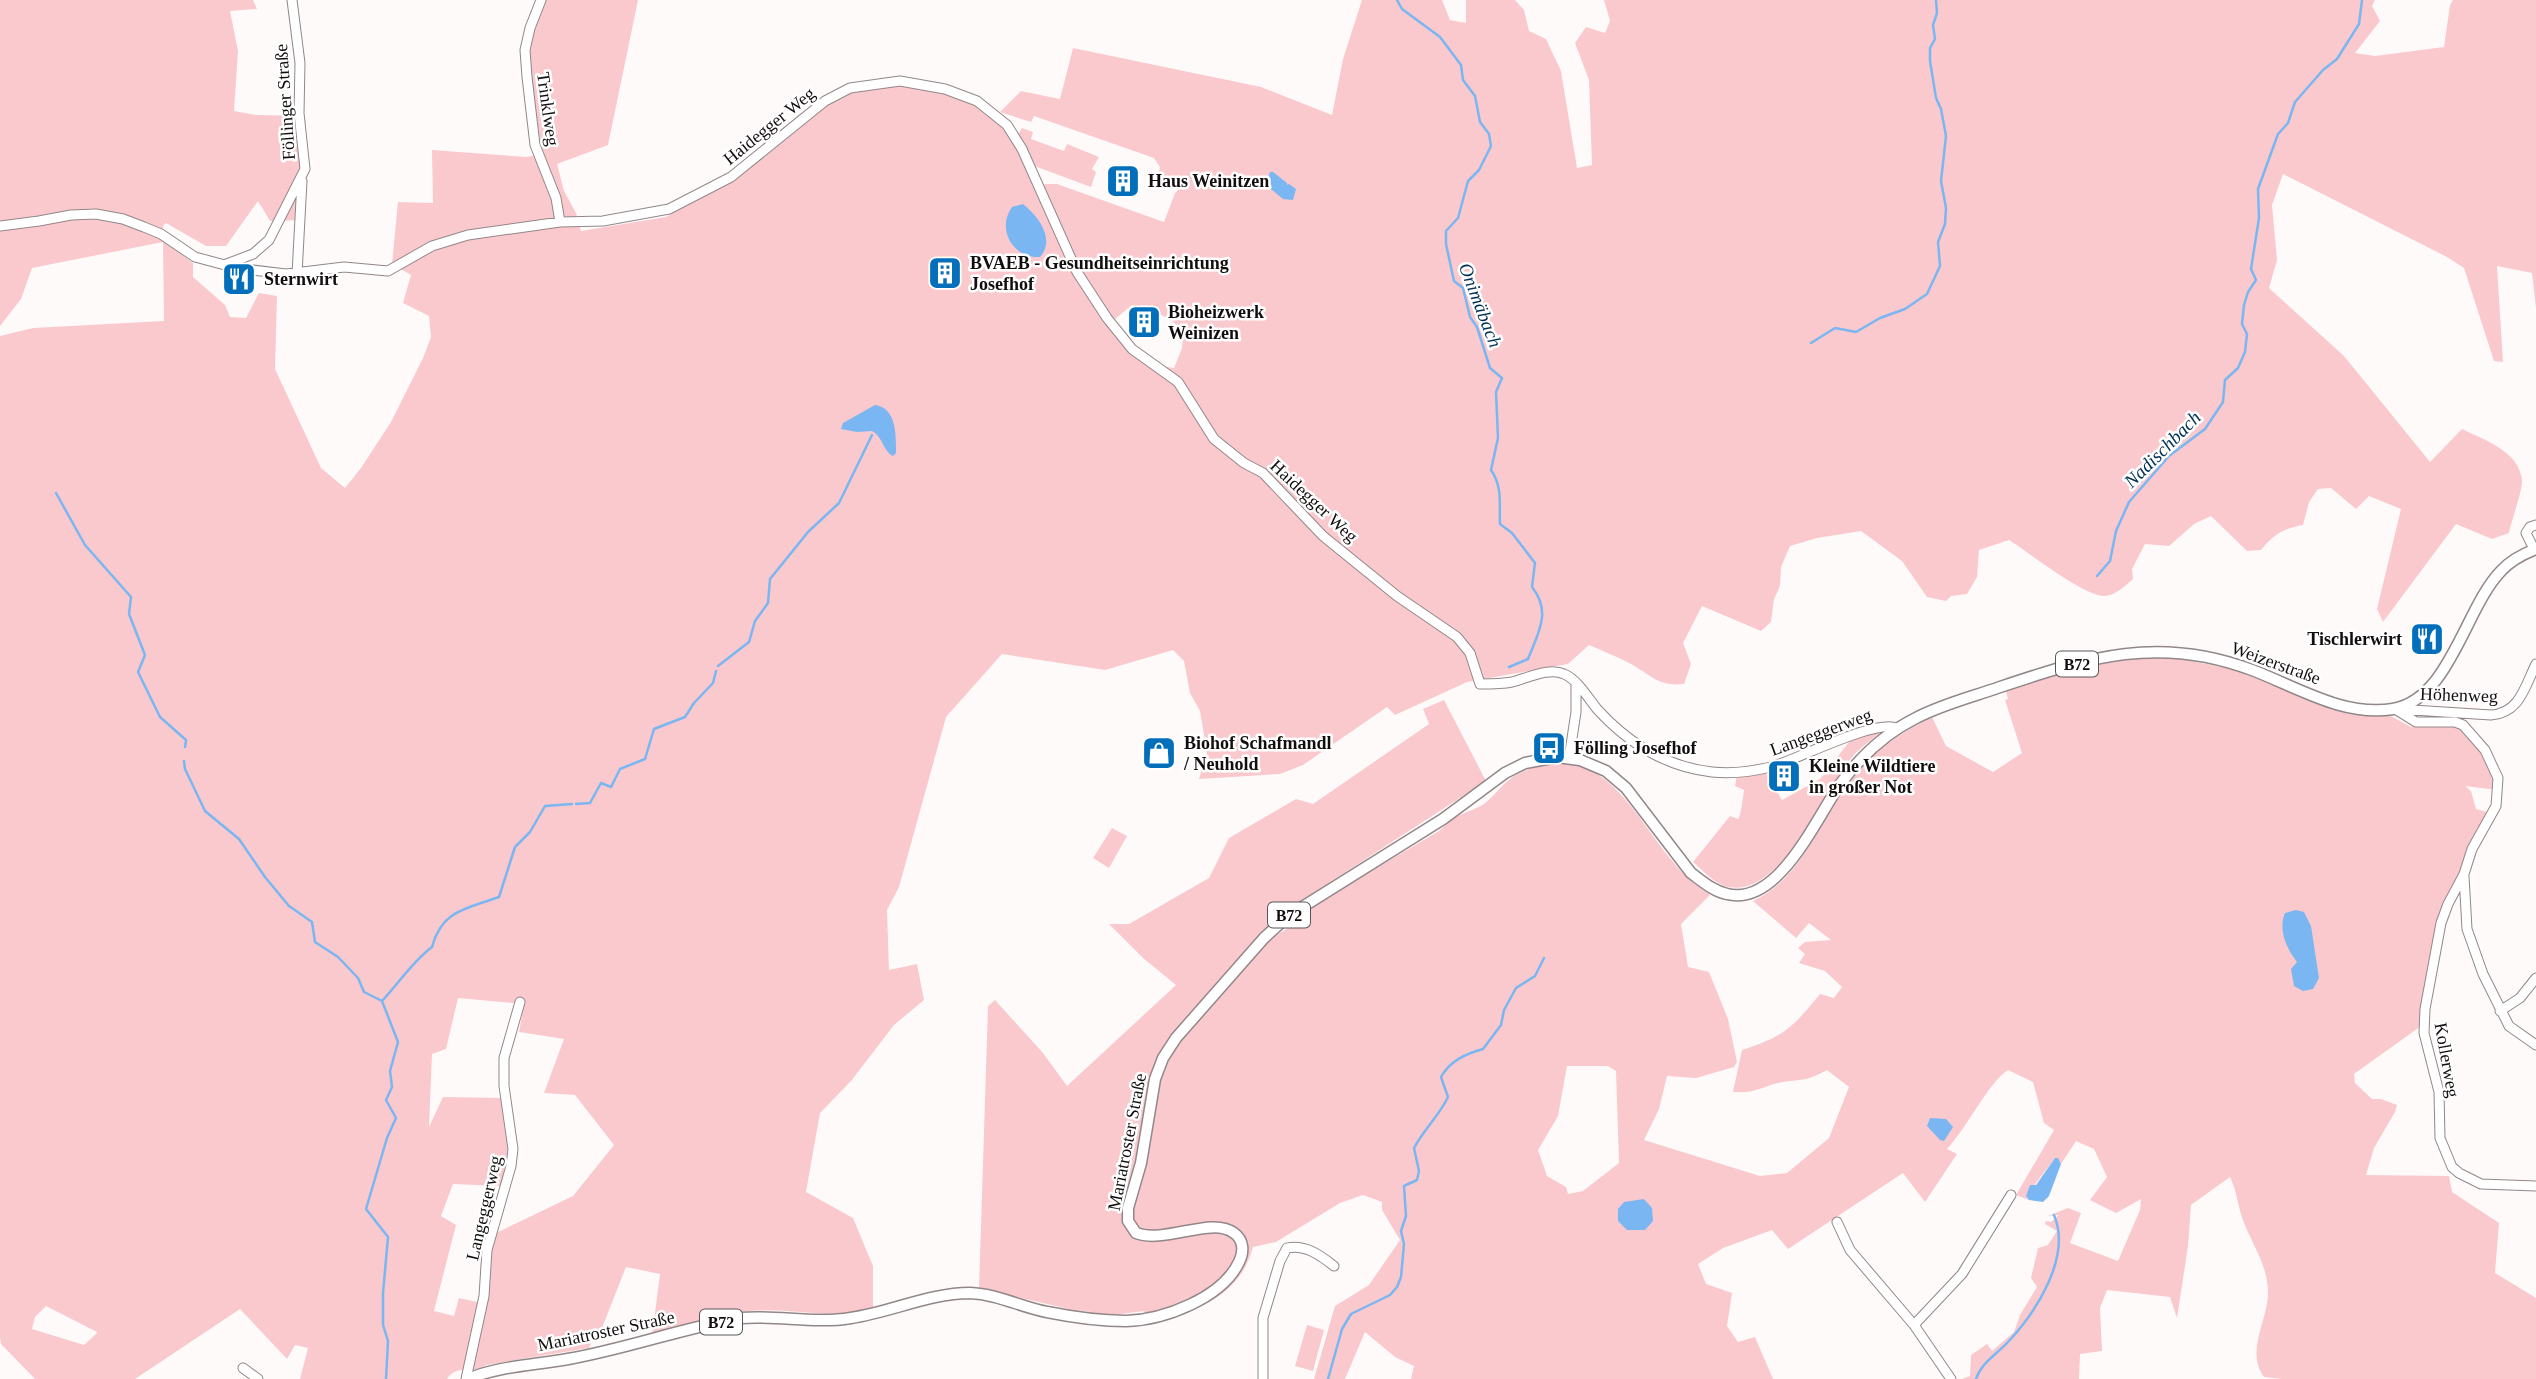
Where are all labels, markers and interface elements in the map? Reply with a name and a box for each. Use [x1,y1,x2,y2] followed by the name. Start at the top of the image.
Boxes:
[271,43,299,161] street label: Föllinger Straße
[533,71,563,147] street label: Trinklweg
[719,83,819,169] street label: Haidegger Weg
[1104,162,1142,200] building icon: Haus Weinitzen
[1148,171,1269,191] place label: Haus Weinitzen
[970,253,1229,294] place label: BVAEB - Gesundheitseinrichtung Josefhof
[926,254,964,292] building icon: BVAEB - Gesundheitseinrichtung Josefhof
[220,260,258,298] restaurant icon: Sternwirt
[1455,260,1506,350] water label: Onimäbach
[264,269,338,289] place label: Sternwirt
[1168,302,1264,343] place label: Bioheizwerk Weinizen
[1125,303,1163,341] building icon: Bioheizwerk Weinizen
[2119,407,2205,493] water label: Nadischbach
[1266,456,1362,546] street label: Haidegger Weg
[2408,620,2446,658] restaurant icon: Tischlerwirt
[2307,629,2402,649] place label: Tischlerwirt
[2229,638,2323,688] street label: Weizerstraße
[2056,652,2098,677] road number: B72
[2420,684,2498,706] street label: Höhenweg
[1767,704,1875,760] street label: Langeggerweg
[1530,729,1568,767] bus stop icon: Fölling Josefhof
[1183,733,1332,774] place label: Biohof Schafmandl / Neuhold
[1140,734,1178,772] shop icon: Biohof Schafmandl / Neuhold
[1574,738,1698,758] place label: Fölling Josefhof
[1809,756,1936,797] place label: Kleine Wildtiere in großer Not
[1765,757,1803,795] building icon: Kleine Wildtiere in großer Not
[1268,903,1310,928] road number: B72
[2431,1021,2463,1099] street label: Kollerweg
[1104,1072,1150,1212] street label: Mariatroster Straße
[462,1154,506,1262] street label: Langeggerweg
[536,1307,676,1355] street label: Mariatroster Straße
[700,1310,742,1334] road number: B72

